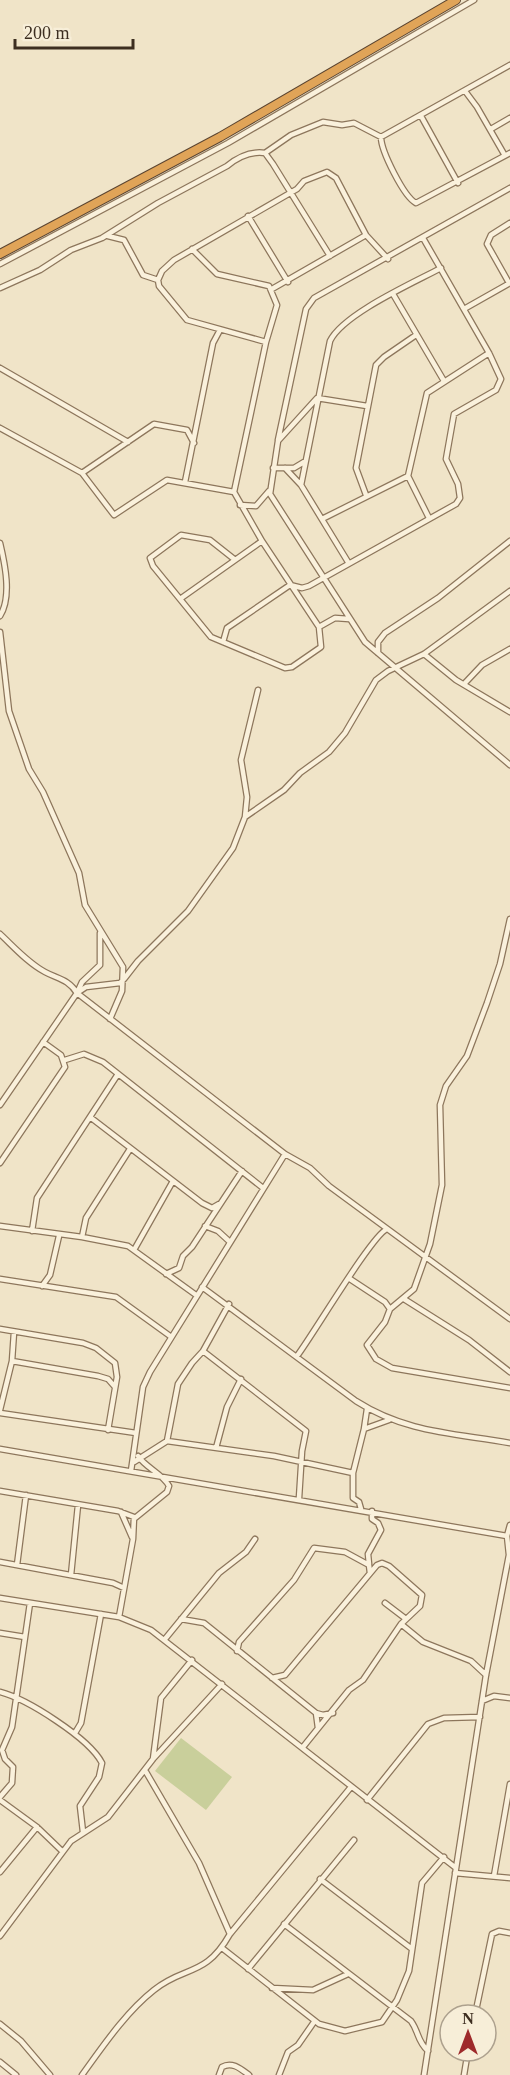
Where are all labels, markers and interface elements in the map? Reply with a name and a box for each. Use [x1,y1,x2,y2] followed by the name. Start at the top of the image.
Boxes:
[15,12,134,50] scale bar
[24,23,70,43] text: 200 m
[438,2003,498,2063] north arrow
[462,2010,474,2027] text: N

